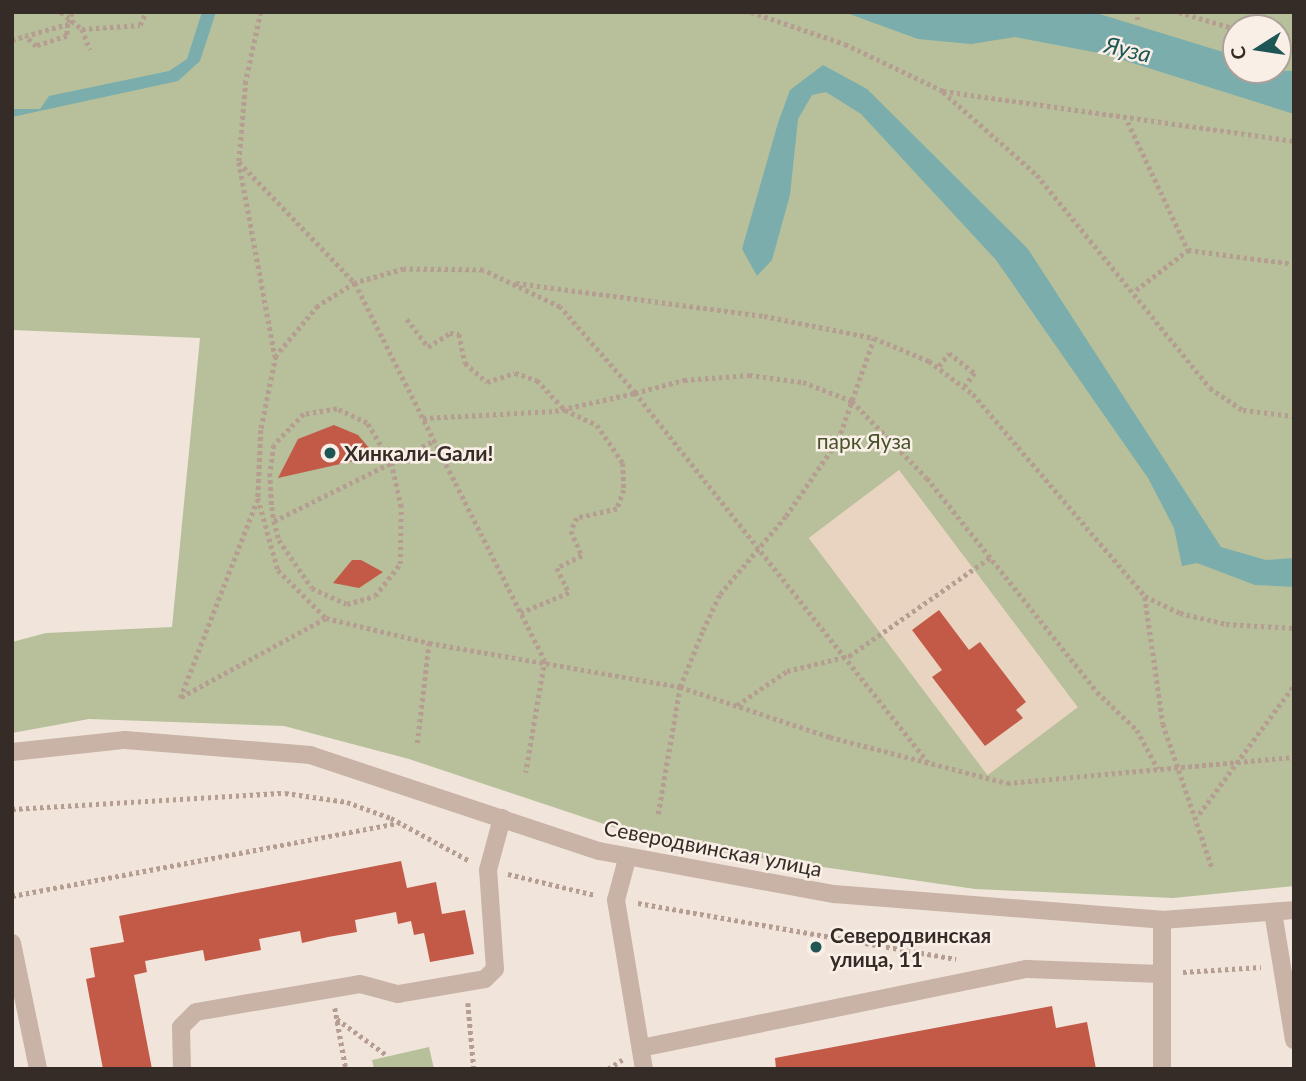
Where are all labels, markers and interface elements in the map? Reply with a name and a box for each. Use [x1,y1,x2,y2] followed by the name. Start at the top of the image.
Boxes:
[1222,14,1292,84] north arrow
[1102,30,1154,68] water label: Яуза
[1225,45,1250,62] text: С
[817,428,911,454] park label: парк Яуза
[344,440,493,466] place label: Хинкали-Gали!
[322,445,338,461] marker: Хинкали-Gали!
[602,815,824,881] street label: Северодвинская улица
[830,922,991,972] place label: Северодвинская улица, 11
[808,939,824,955] marker: Северодвинская улица, 11

